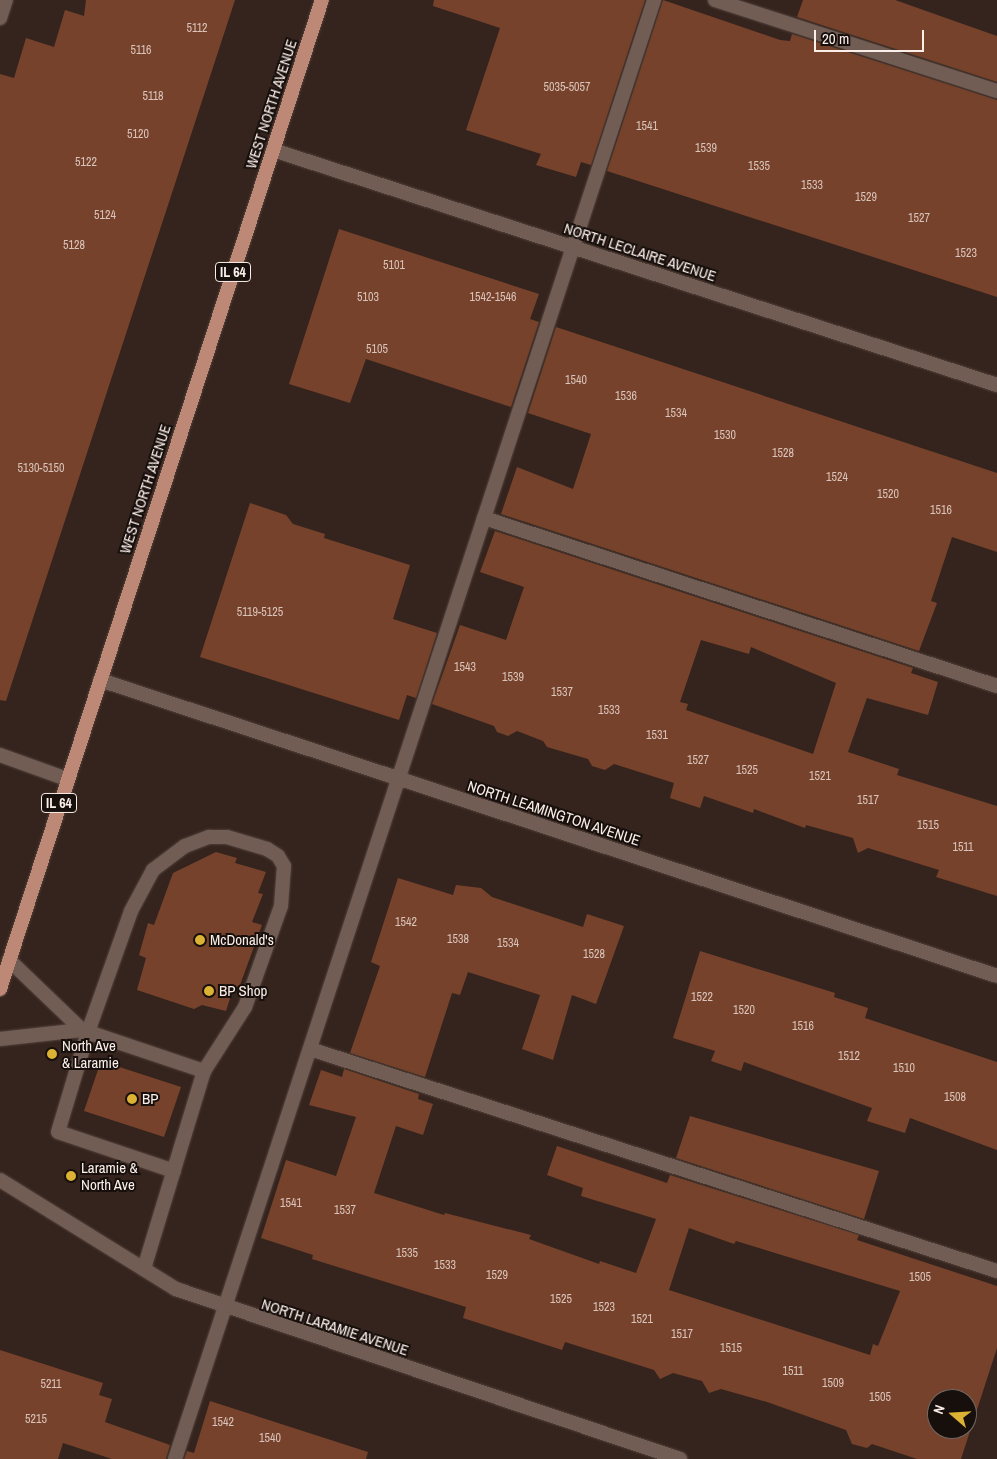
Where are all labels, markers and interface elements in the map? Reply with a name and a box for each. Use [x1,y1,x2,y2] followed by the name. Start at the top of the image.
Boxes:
[817,20,927,52] scale bar
[186,22,208,36] house number: 5112
[822,28,849,49] text: 20 m
[241,37,301,171] street label: WEST NORTH AVENUE
[130,44,152,58] house number: 5116
[543,81,591,95] house number: 5035-5057
[142,90,164,104] house number: 5118
[636,120,658,134] house number: 1541
[127,128,149,142] house number: 5120
[695,142,717,156] house number: 1539
[75,156,97,170] house number: 5122
[748,160,770,174] house number: 1535
[801,179,823,193] house number: 1533
[855,191,877,205] house number: 1529
[94,209,116,223] house number: 5124
[908,212,930,226] house number: 1527
[561,219,719,285] street label: NORTH LECLAIRE AVENUE
[63,239,85,253] house number: 5128
[955,247,977,261] house number: 1523
[383,259,405,273] house number: 5101
[214,260,252,284] road number: IL 64
[357,291,379,305] house number: 5103
[469,291,517,305] house number: 1542-1546
[366,343,388,357] house number: 5105
[565,374,587,388] house number: 1540
[615,390,637,404] house number: 1536
[665,407,687,421] house number: 1534
[115,422,175,556] street label: WEST NORTH AVENUE
[714,429,736,443] house number: 1530
[772,447,794,461] house number: 1528
[17,462,65,476] house number: 5130-5150
[826,471,848,485] house number: 1524
[877,488,899,502] house number: 1520
[930,504,952,518] house number: 1516
[237,606,283,620] house number: 5119-5125
[454,661,476,675] house number: 1543
[502,671,524,685] house number: 1539
[551,686,573,700] house number: 1537
[598,704,620,718] house number: 1533
[646,729,668,743] house number: 1531
[687,754,709,768] house number: 1527
[736,764,758,778] house number: 1525
[809,770,831,784] house number: 1521
[465,776,643,850] street label: NORTH LEAMINGTON AVENUE
[40,791,78,814] road number: IL 64
[857,794,879,808] house number: 1517
[917,819,939,833] house number: 1515
[952,841,974,855] house number: 1511
[395,916,417,930] house number: 1542
[210,931,274,949] place label: McDonald's
[447,933,469,947] house number: 1538
[194,934,206,946] marker: McDonald's
[497,937,519,951] house number: 1534
[583,948,605,962] house number: 1528
[219,982,268,1000] place label: BP Shop
[203,985,215,997] marker: BP Shop
[691,991,713,1005] house number: 1522
[733,1004,755,1018] house number: 1520
[792,1020,814,1034] house number: 1516
[62,1036,119,1071] place label: North Ave & Laramie
[46,1048,58,1060] marker: North Ave & Laramie
[838,1050,860,1064] house number: 1512
[893,1062,915,1076] house number: 1510
[142,1090,158,1108] place label: BP
[944,1091,966,1105] house number: 1508
[126,1093,138,1105] marker: BP
[81,1158,138,1193] place label: Laramie & North Ave
[65,1170,77,1182] marker: Laramie & North Ave
[280,1197,302,1211] house number: 1541
[334,1204,356,1218] house number: 1537
[396,1247,418,1261] house number: 1535
[434,1259,456,1273] house number: 1533
[486,1269,508,1283] house number: 1529
[909,1271,931,1285] house number: 1505
[550,1293,572,1307] house number: 1525
[259,1295,411,1359] street label: NORTH LARAMIE AVENUE
[593,1301,615,1315] house number: 1523
[631,1313,653,1327] house number: 1521
[671,1328,693,1342] house number: 1517
[720,1342,742,1356] house number: 1515
[782,1365,804,1379] house number: 1511
[822,1377,844,1391] house number: 1509
[40,1378,62,1392] house number: 5211
[927,1389,977,1439] north arrow
[869,1391,891,1405] house number: 1505
[929,1403,949,1416] text: N
[25,1413,47,1427] house number: 5215
[212,1416,234,1430] house number: 1542
[259,1432,281,1446] house number: 1540

